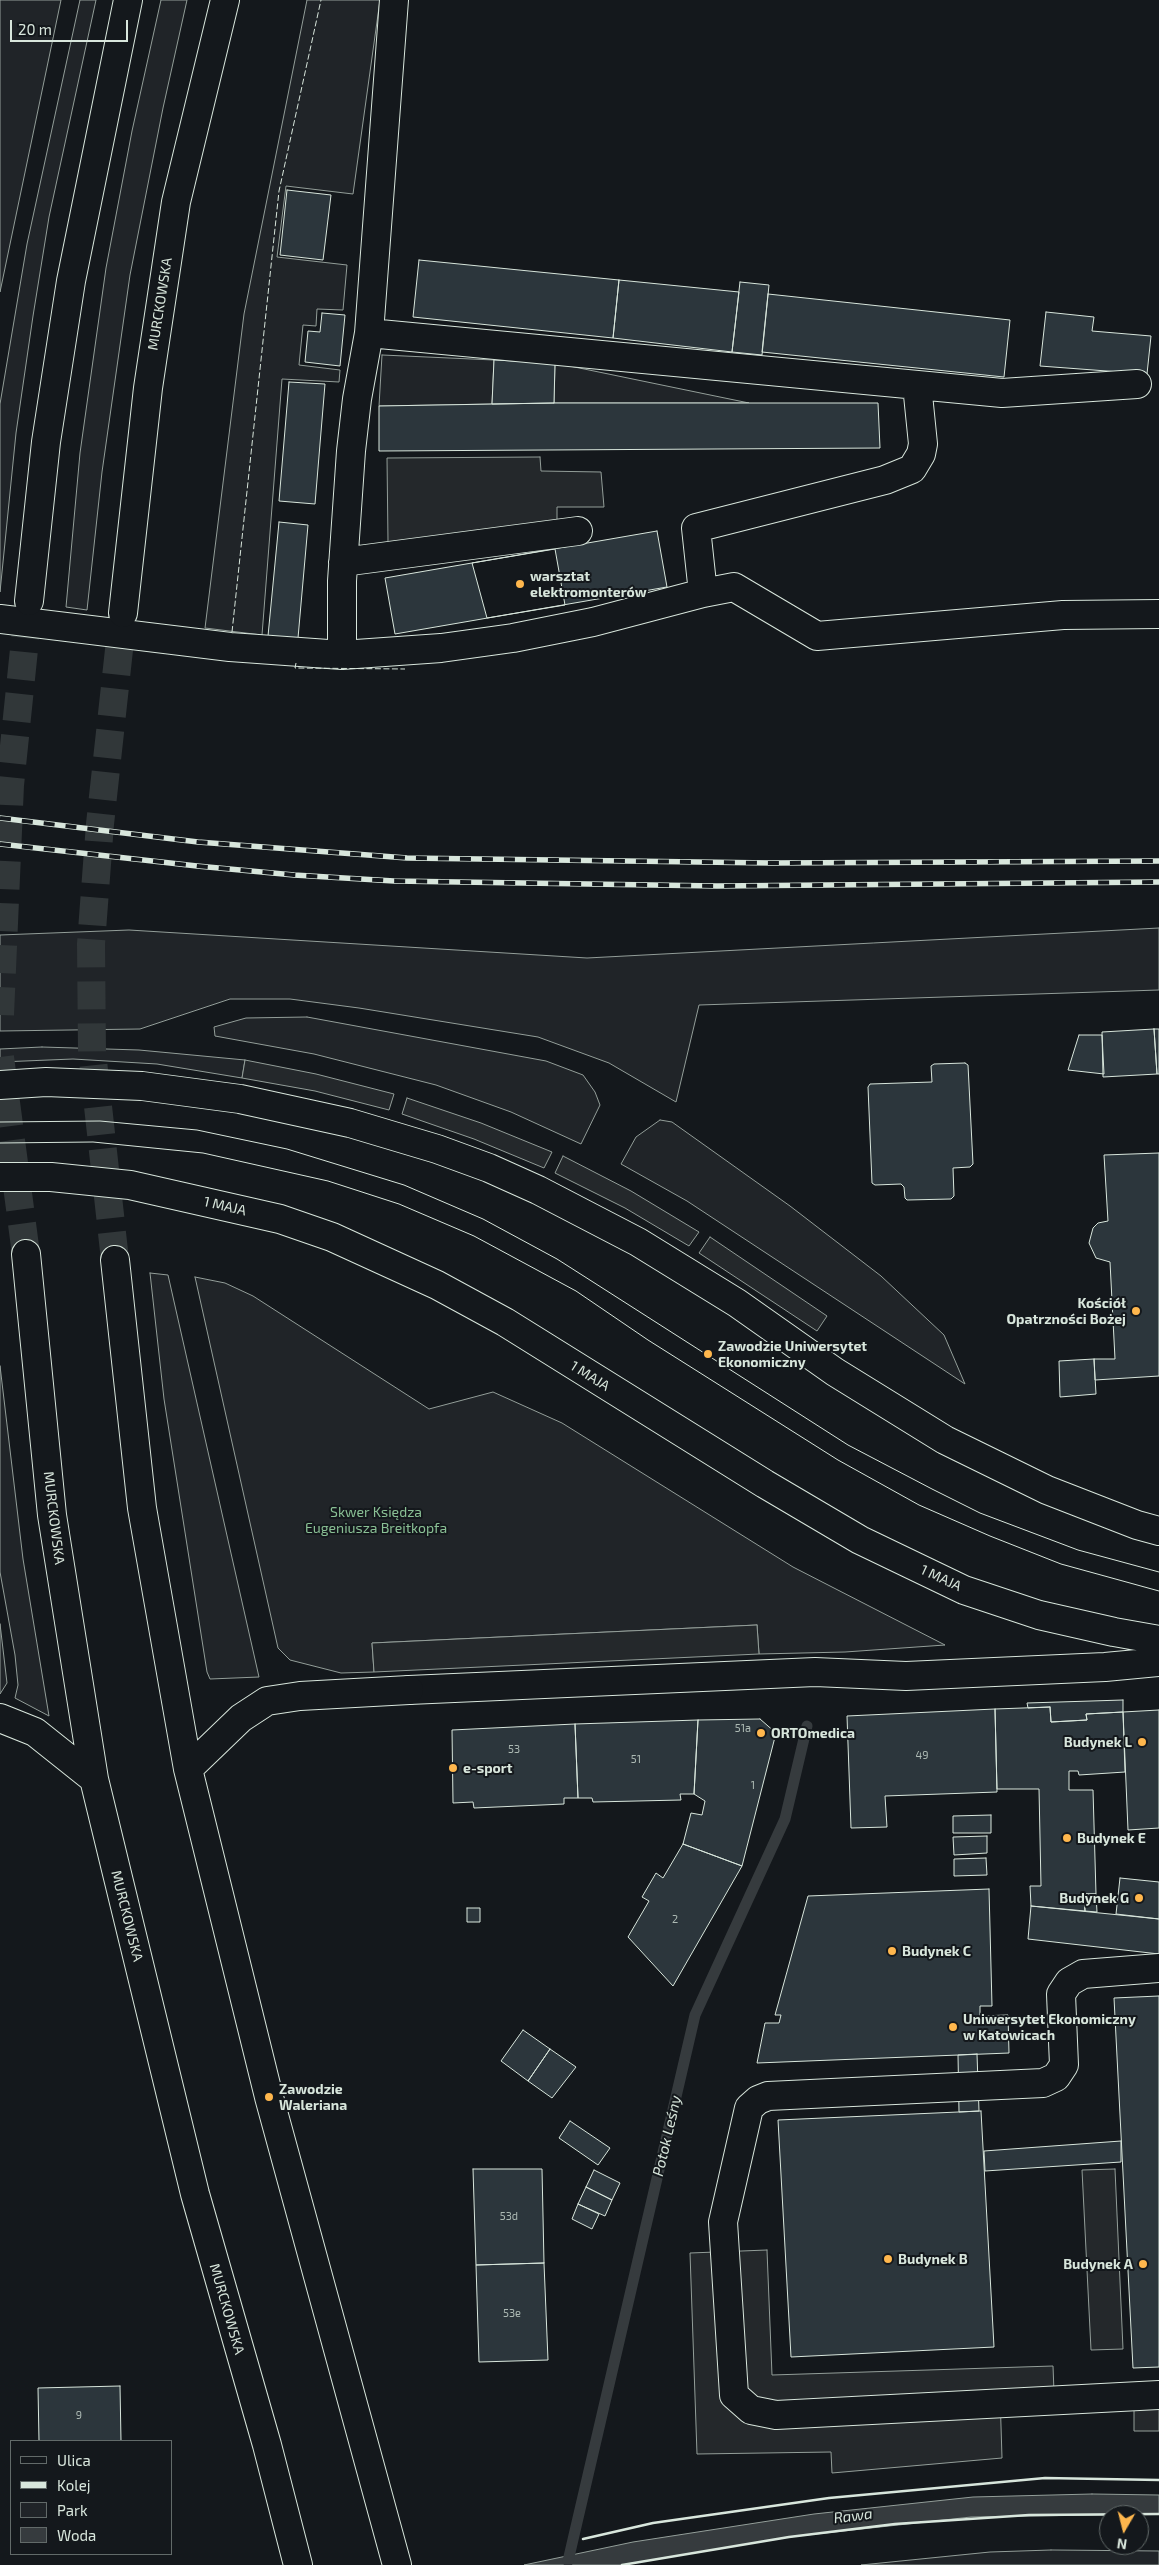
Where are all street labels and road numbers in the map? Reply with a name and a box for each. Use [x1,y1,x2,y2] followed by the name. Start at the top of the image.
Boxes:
[144,256,176,352] street label: MURCKOWSKA
[202,1193,248,1219] street label: 1 MAJA
[567,1357,613,1395] street label: 1 MAJA
[40,1471,68,1565] street label: MURCKOWSKA
[918,1561,964,1595] street label: 1 MAJA
[108,1869,146,1963] street label: MURCKOWSKA
[206,2262,248,2356] street label: MURCKOWSKA

